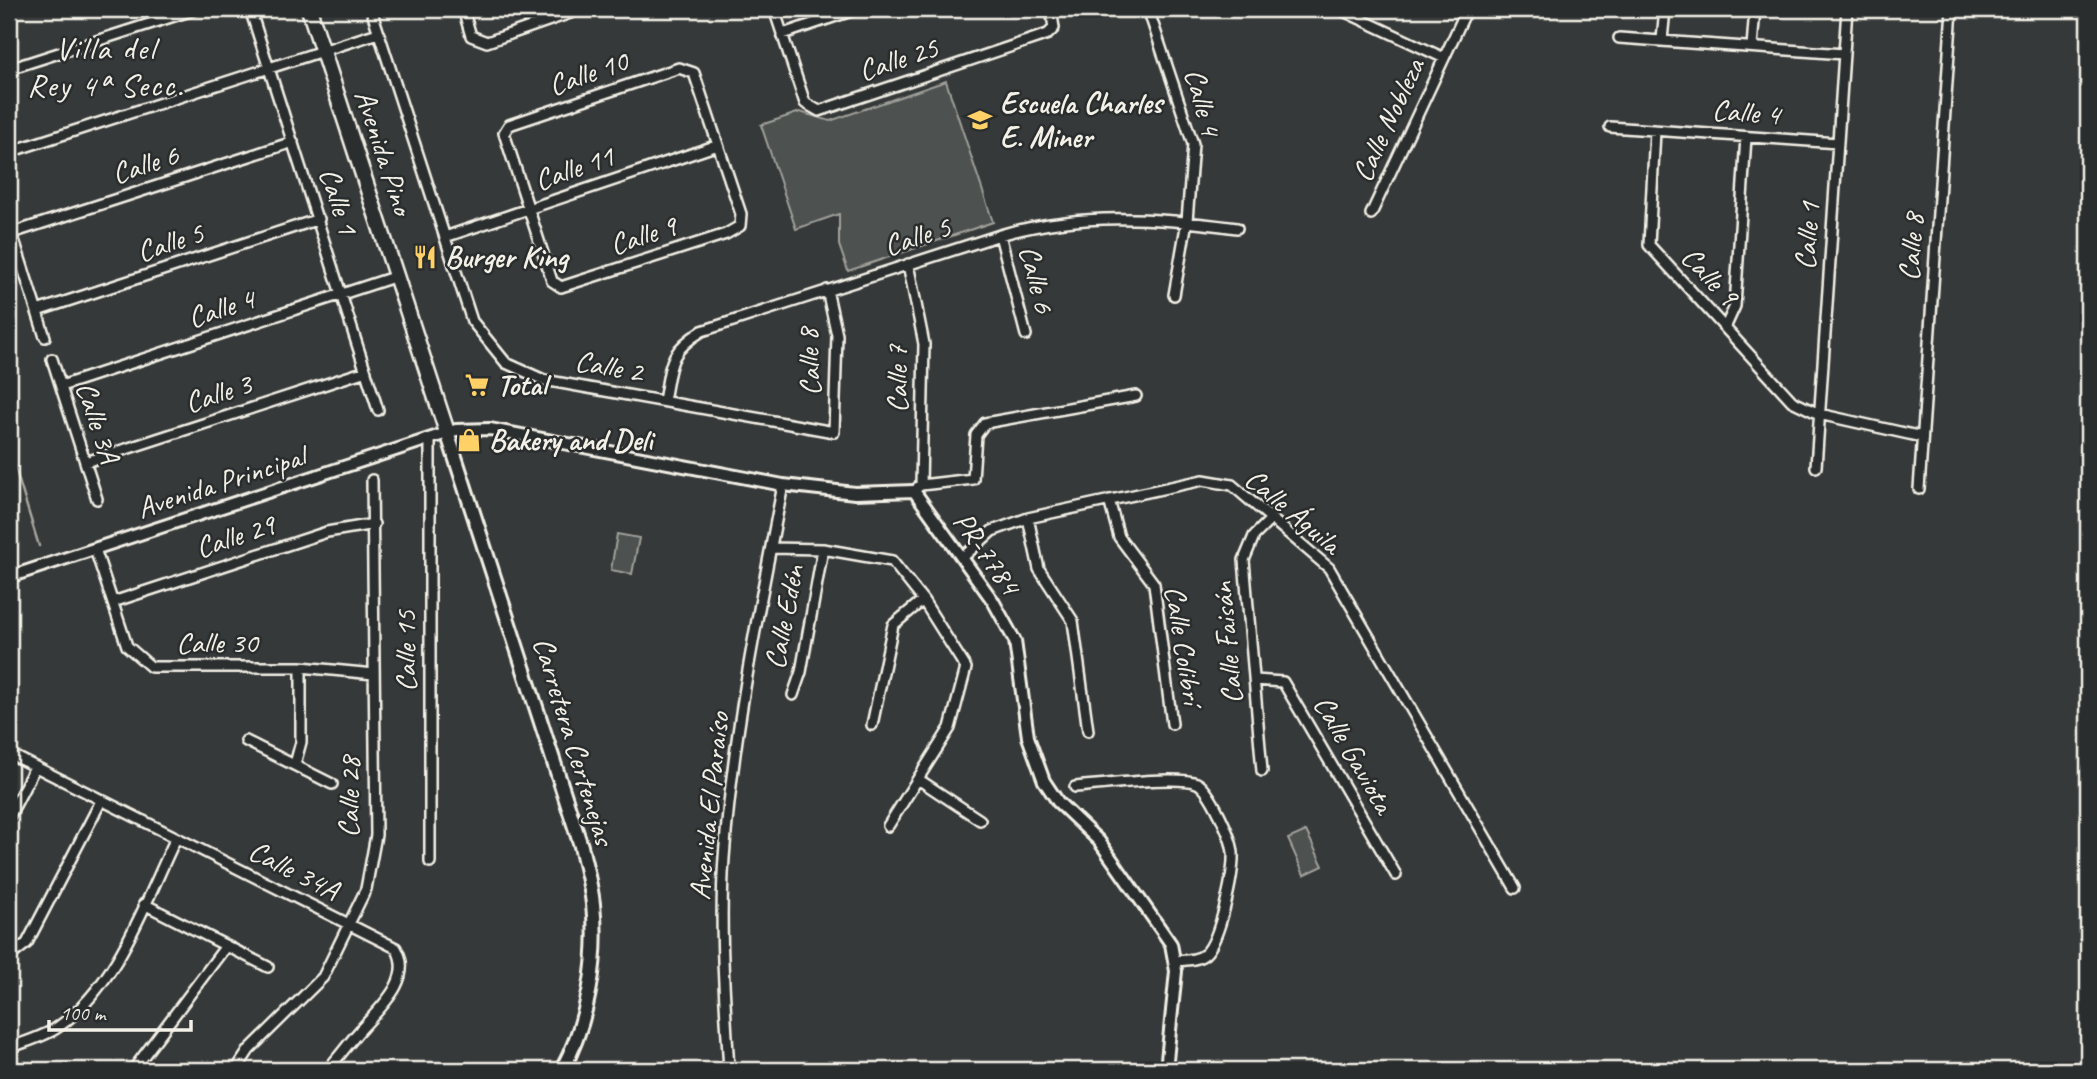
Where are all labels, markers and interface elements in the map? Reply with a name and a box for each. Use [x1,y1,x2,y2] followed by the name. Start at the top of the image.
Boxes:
[27,28,185,106] district label: Villa del Rey 4ª Secc.
[853,28,944,90] street label: Calle 25
[543,41,635,104] street label: Calle 10
[1343,51,1434,188] street label: Calle Nobleza
[1176,64,1231,142] street label: Calle 4
[1000,84,1166,156] place label: Escuela Charles E. Miner
[346,85,423,222] street label: Avenida Pino
[1711,91,1784,133] street label: Calle 4
[966,106,994,134] school or university icon: Escuela Charles E. Miner
[107,135,185,193] street label: Calle 6
[529,136,620,199] street label: Calle 11
[310,163,368,241] street label: Calle 1
[1786,199,1828,271] street label: Calle 1
[605,206,684,264] street label: Calle 9
[879,207,957,265] street label: Calle 5
[1890,209,1932,282] street label: Calle 8
[132,213,210,271] street label: Calle 5
[445,238,570,276] place label: Burger King
[1673,238,1749,316] street label: Calle 9
[1010,241,1064,318] street label: Calle 6
[411,243,439,271] restaurant icon: Burger King
[183,279,262,337] street label: Calle 4
[788,325,830,397] street label: Calle 8
[572,341,648,391] street label: Calle 2
[877,343,917,413] street label: Calle 7
[180,364,259,422] street label: Calle 3
[497,366,552,404] place label: Total
[463,371,491,399] supermarket icon: Total
[67,377,129,469] street label: Calle 3A
[489,421,657,459] place label: Bakery and Deli
[455,426,483,454] shop icon: Bakery and Deli
[132,435,315,527] street label: Avenida Principal
[1237,460,1351,564] street label: Calle Águila
[945,504,1031,604] street label: PR-7784
[190,505,282,567] street label: Calle 29
[755,560,813,672] street label: Calle Edén
[1203,579,1251,706] street label: Calle Faisán
[1156,583,1213,713] street label: Calle Colibrí
[386,609,424,692] street label: Calle 15
[176,623,260,661] street label: Calle 30
[524,632,624,852] street label: Carretera Certenejas
[1305,688,1404,822] street label: Calle Gaviota
[680,709,738,902] street label: Avenida El Paraíso
[329,753,369,838] street label: Calle 28
[242,831,347,910] street label: Calle 34A
[49,988,191,1032] scale bar
[60,1000,107,1026] text: 100 m

